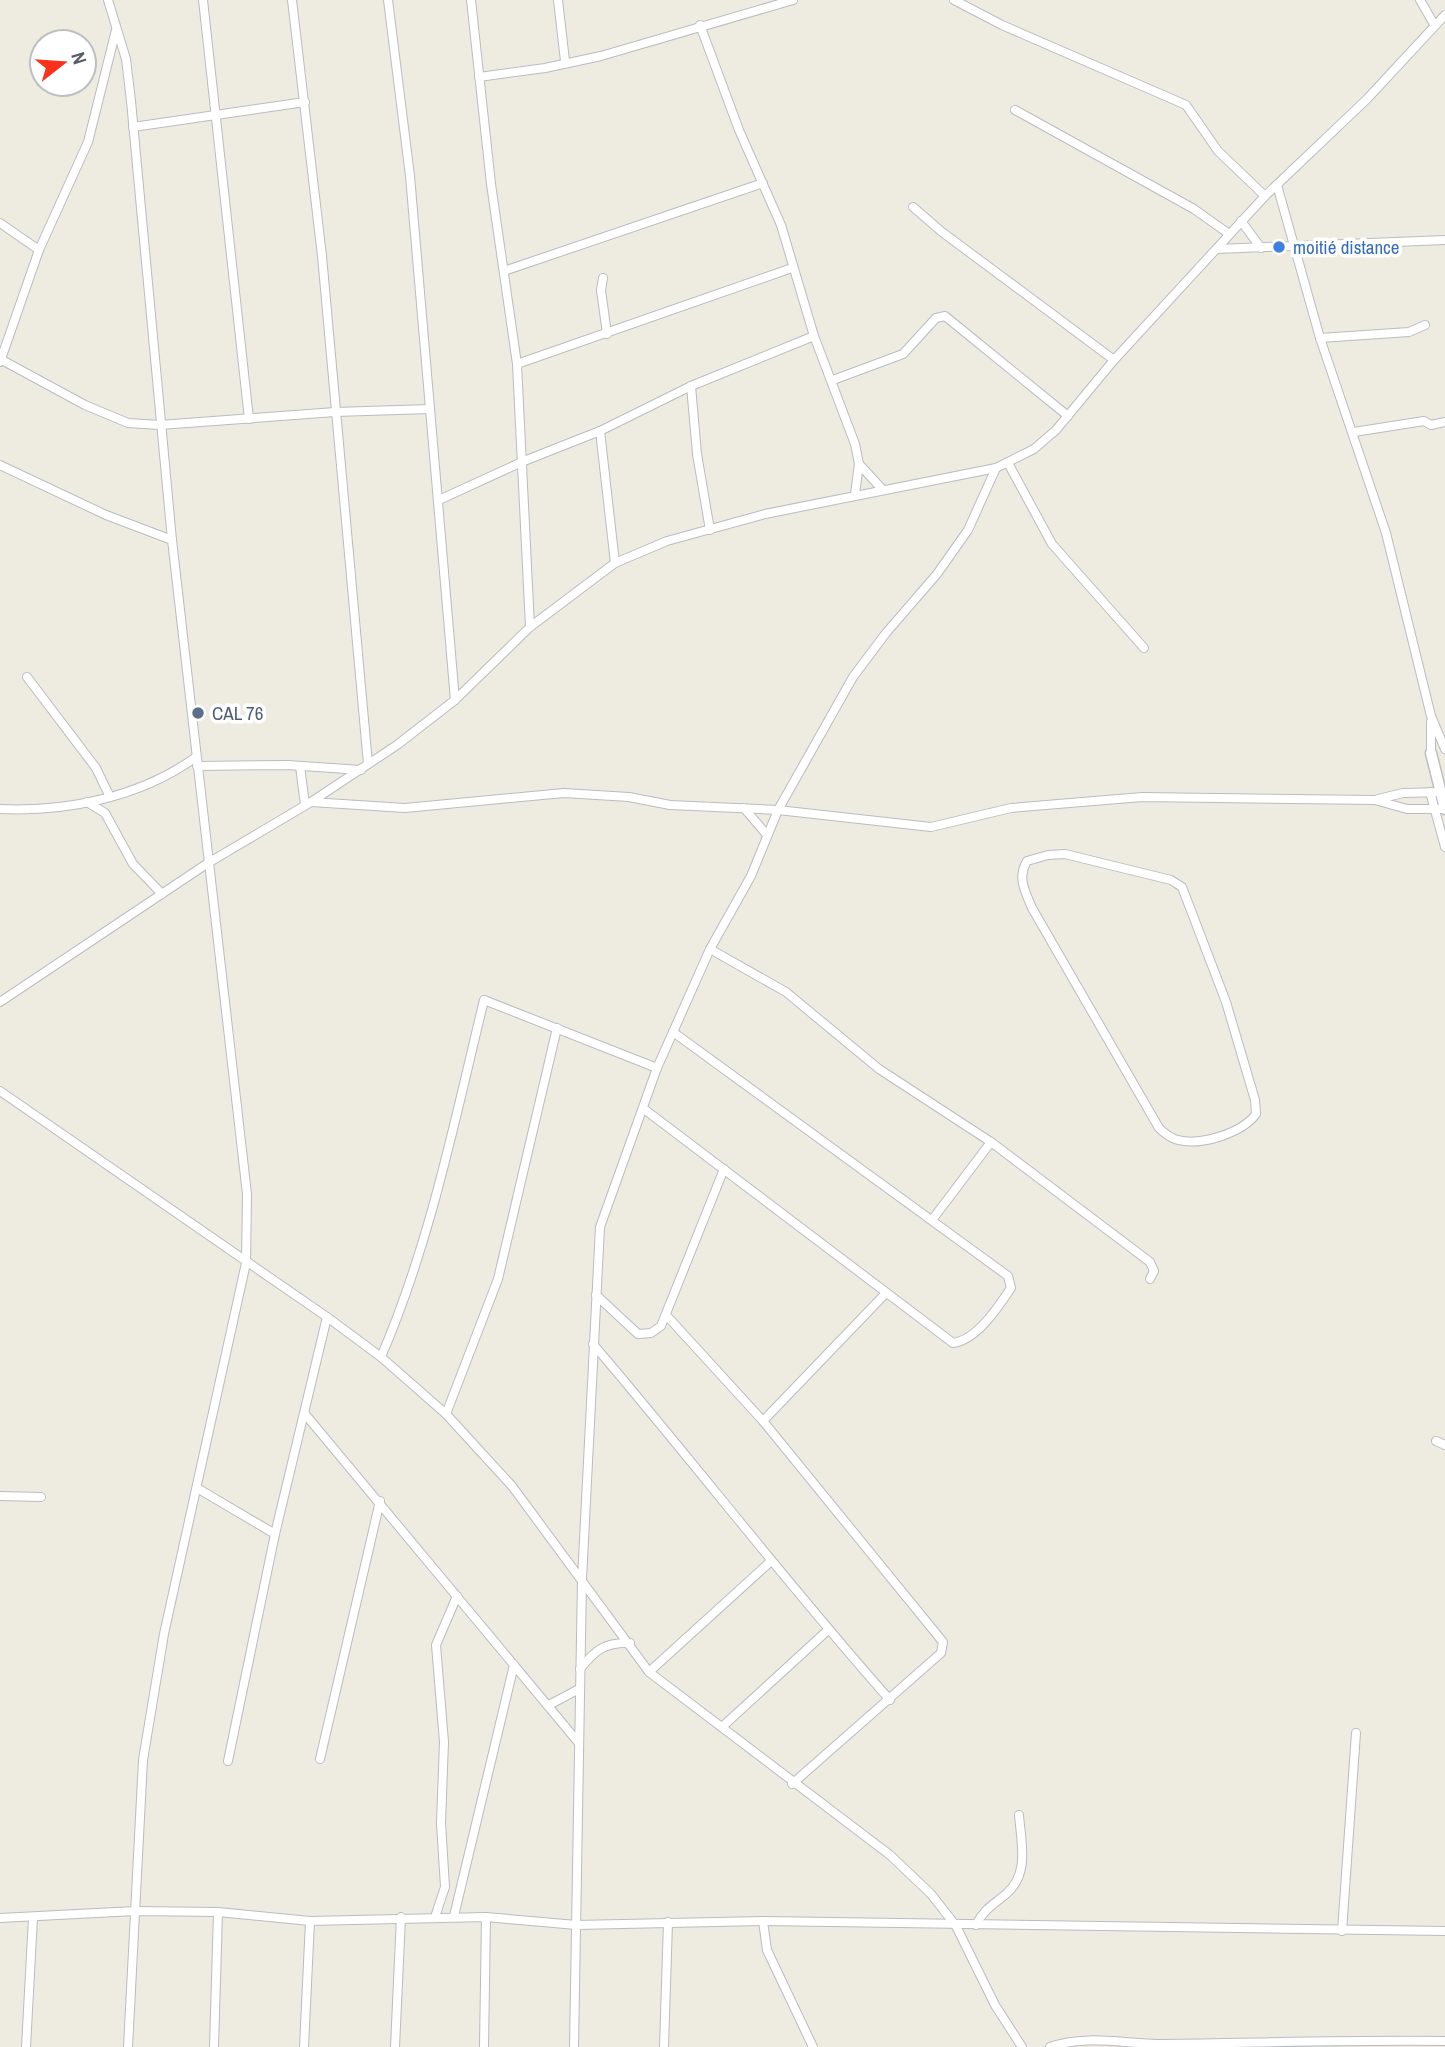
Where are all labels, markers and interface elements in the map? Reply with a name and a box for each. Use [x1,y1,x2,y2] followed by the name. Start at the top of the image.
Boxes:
[28,28,98,98] north arrow
[65,49,93,67] text: N
[1293,234,1400,260] place label: moitié distance
[1271,239,1287,255] marker: moitié distance
[212,700,263,726] place label: CAL 76
[190,705,206,721] marker: CAL 76

